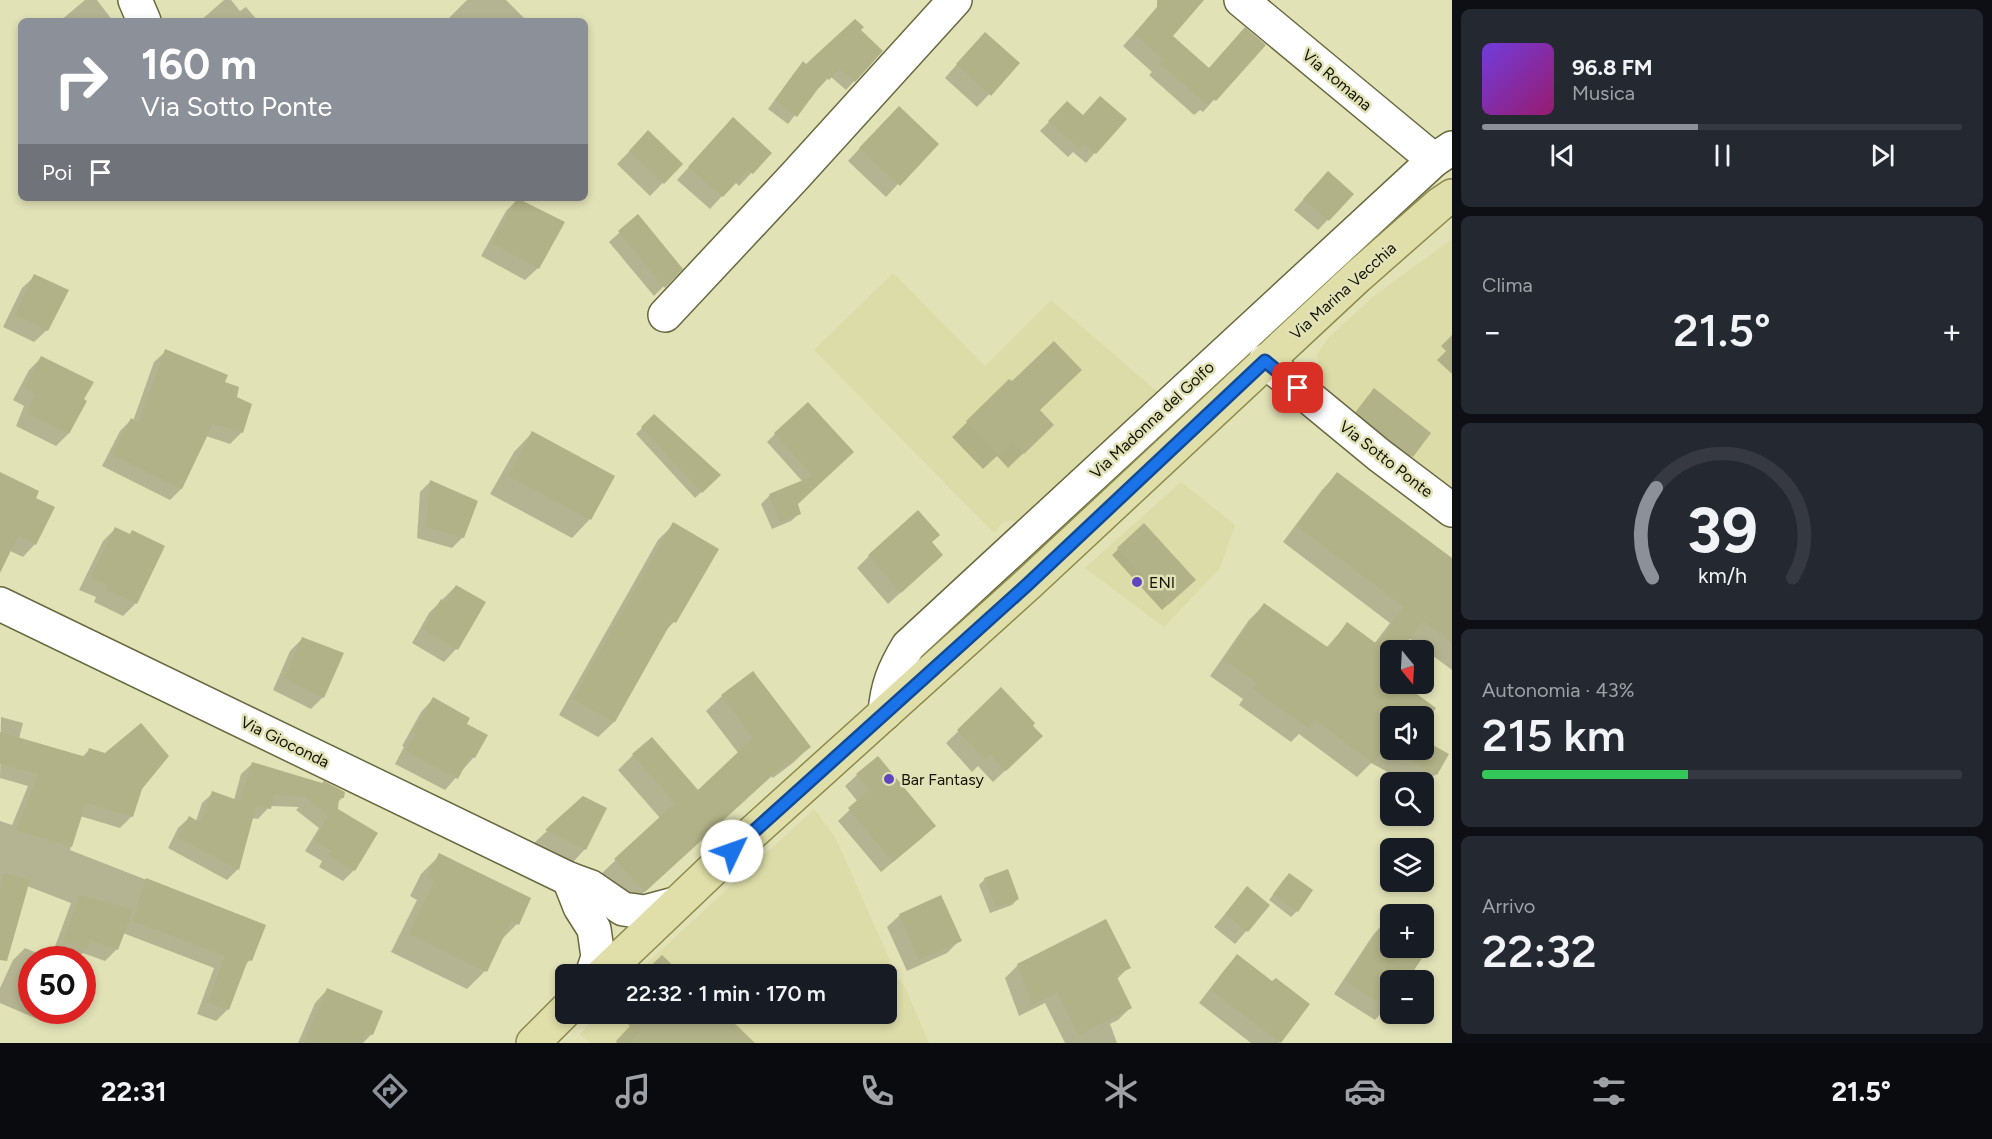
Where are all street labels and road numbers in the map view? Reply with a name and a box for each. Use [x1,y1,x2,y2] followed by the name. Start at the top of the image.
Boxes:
[1298,45,1376,115] street label: Via Romana
[1286,238,1400,344] street label: Via Marina Vecchia
[1086,357,1218,483] street label: Via Madonna del Golfo
[1335,417,1437,502] street label: Via Sotto Ponte
[237,712,333,772] street label: Via Gioconda

